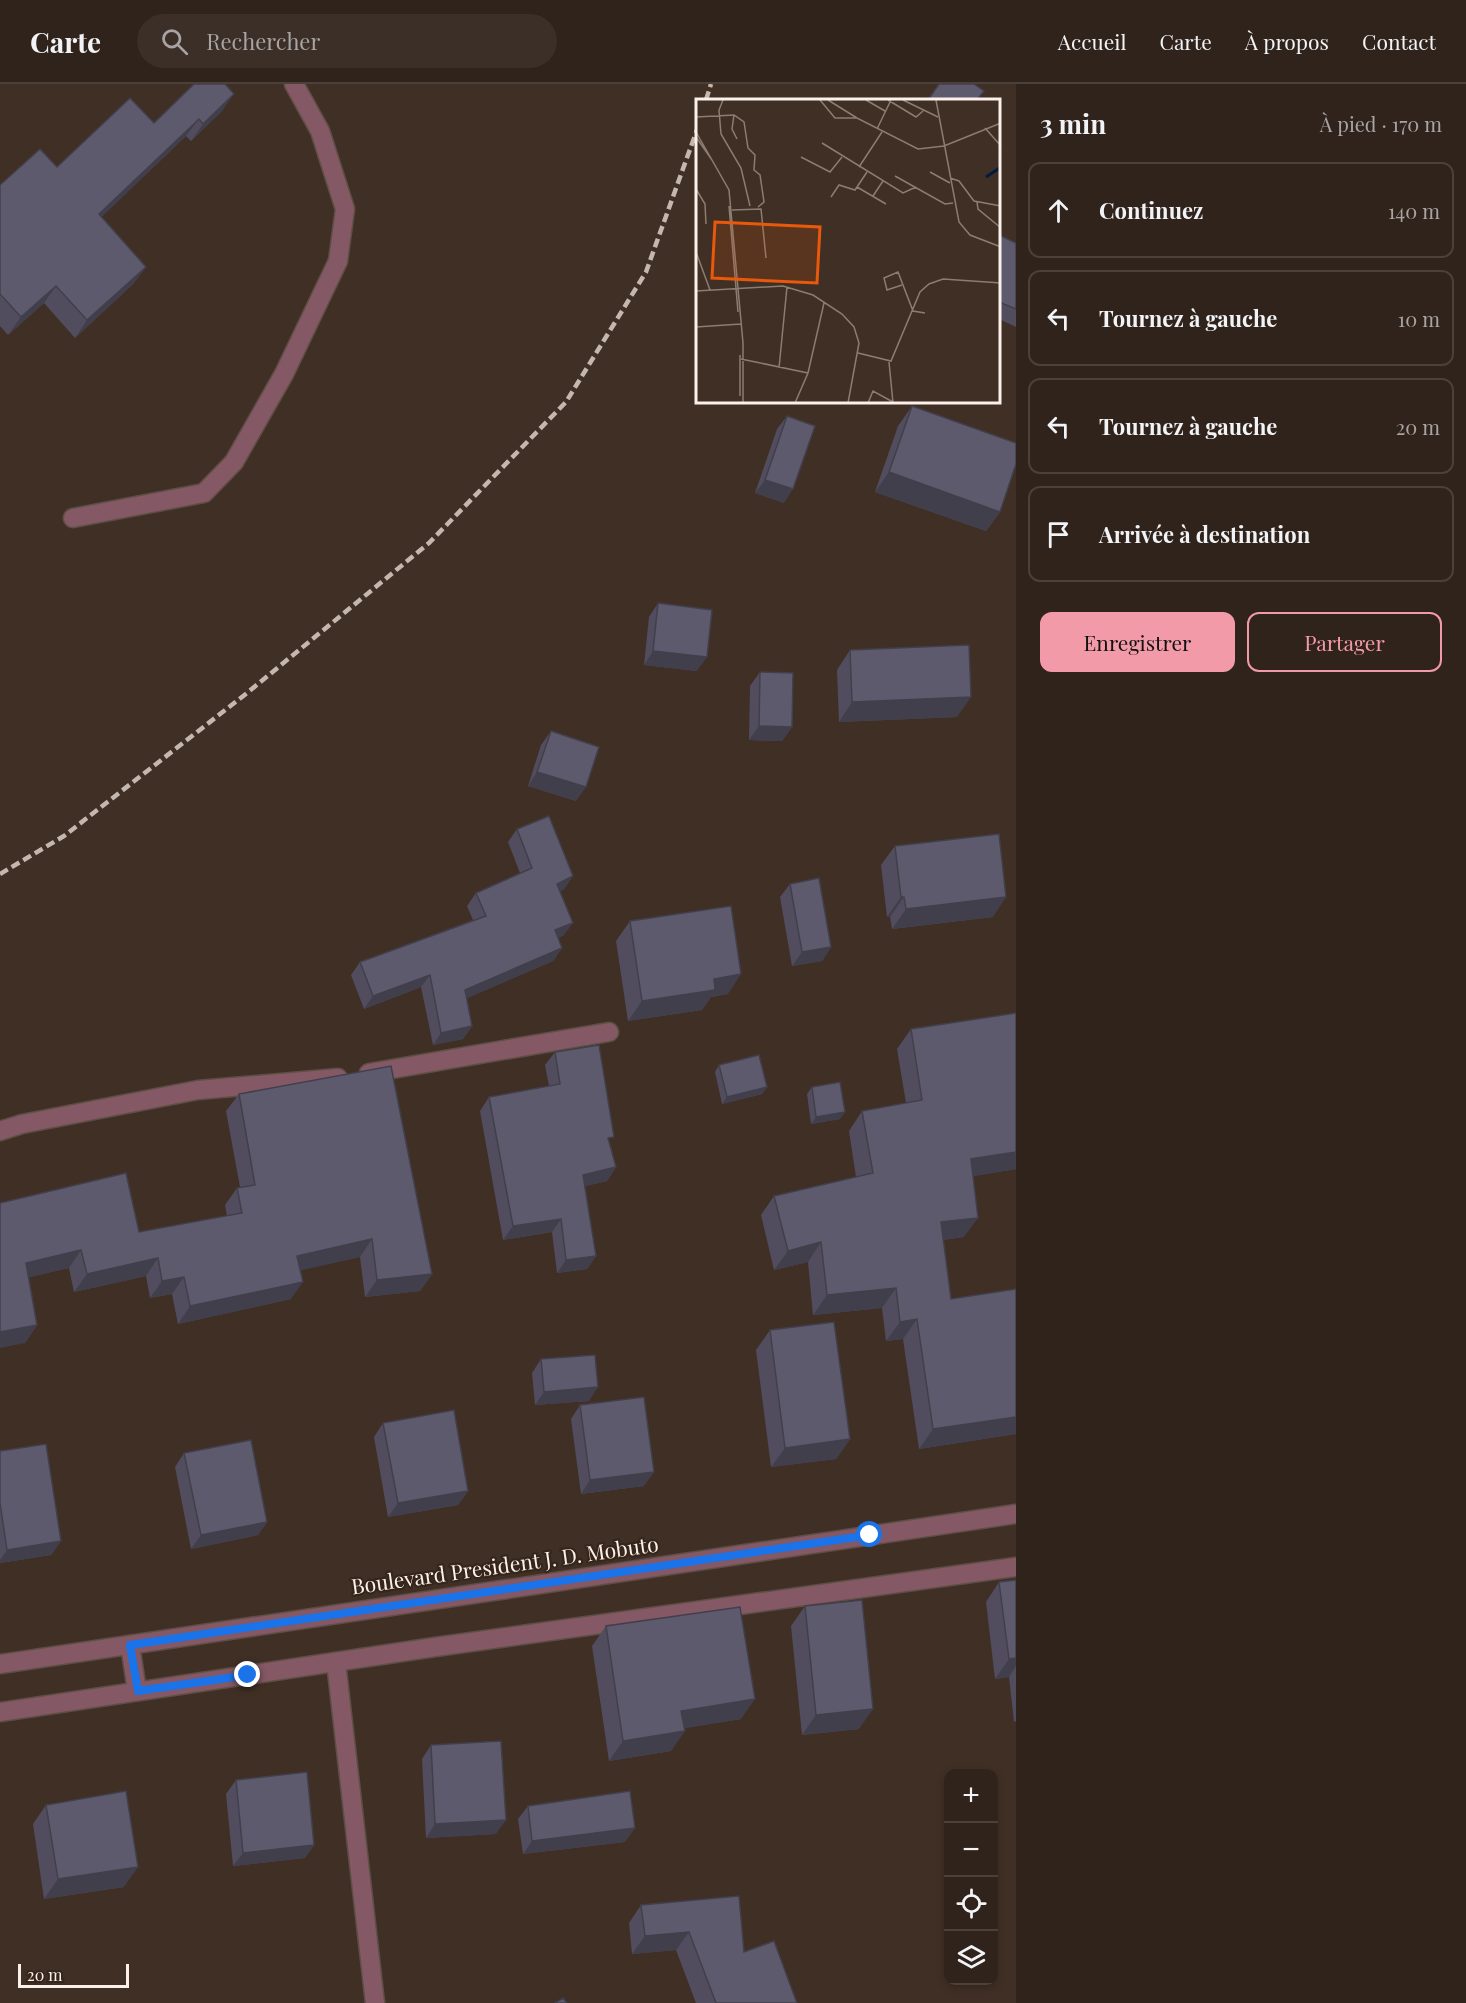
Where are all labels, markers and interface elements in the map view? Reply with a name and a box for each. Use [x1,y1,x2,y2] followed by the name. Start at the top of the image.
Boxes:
[137,14,557,68] search box
[30,23,101,60] text: Carte
[158,25,191,58] icon: search
[206,26,320,56] text: Rechercher
[1058,27,1126,55] text: Accueil
[1159,27,1212,55] text: Carte
[1245,27,1329,55] text: À propos
[1362,27,1436,55] text: Contact
[696,99,1001,404] inset map
[1040,106,1106,141] text: 3 min
[1320,110,1442,137] text: À pied · 170 m
[1042,194,1075,227] icon: ahead
[1099,195,1203,225] text: Continuez
[1388,197,1440,224] text: 140 m
[1042,302,1075,335] icon: left
[1099,303,1277,333] text: Tournez à gauche
[1398,305,1440,332] text: 10 m
[1042,410,1075,443] icon: left
[1099,411,1277,441] text: Tournez à gauche
[1396,413,1440,440] text: 20 m
[1042,518,1075,551] icon: arrive
[1099,519,1310,549] text: Arrivée à destination
[1040,612,1235,672] button: Enregistrer
[1247,612,1442,672] button: Partager
[856,1521,882,1547] route start
[349,1529,660,1599] street label: Boulevard President J. D. Mobuto
[234,1661,260,1687] route end
[944,1769,998,1985] map controls
[944,1769,998,1823] button: +
[944,1823,998,1877] button: −
[944,1877,998,1931] button: locate
[944,1931,998,1985] button: layers
[18,1961,129,1988] scale bar
[27,1964,62,1985] text: 20 m

